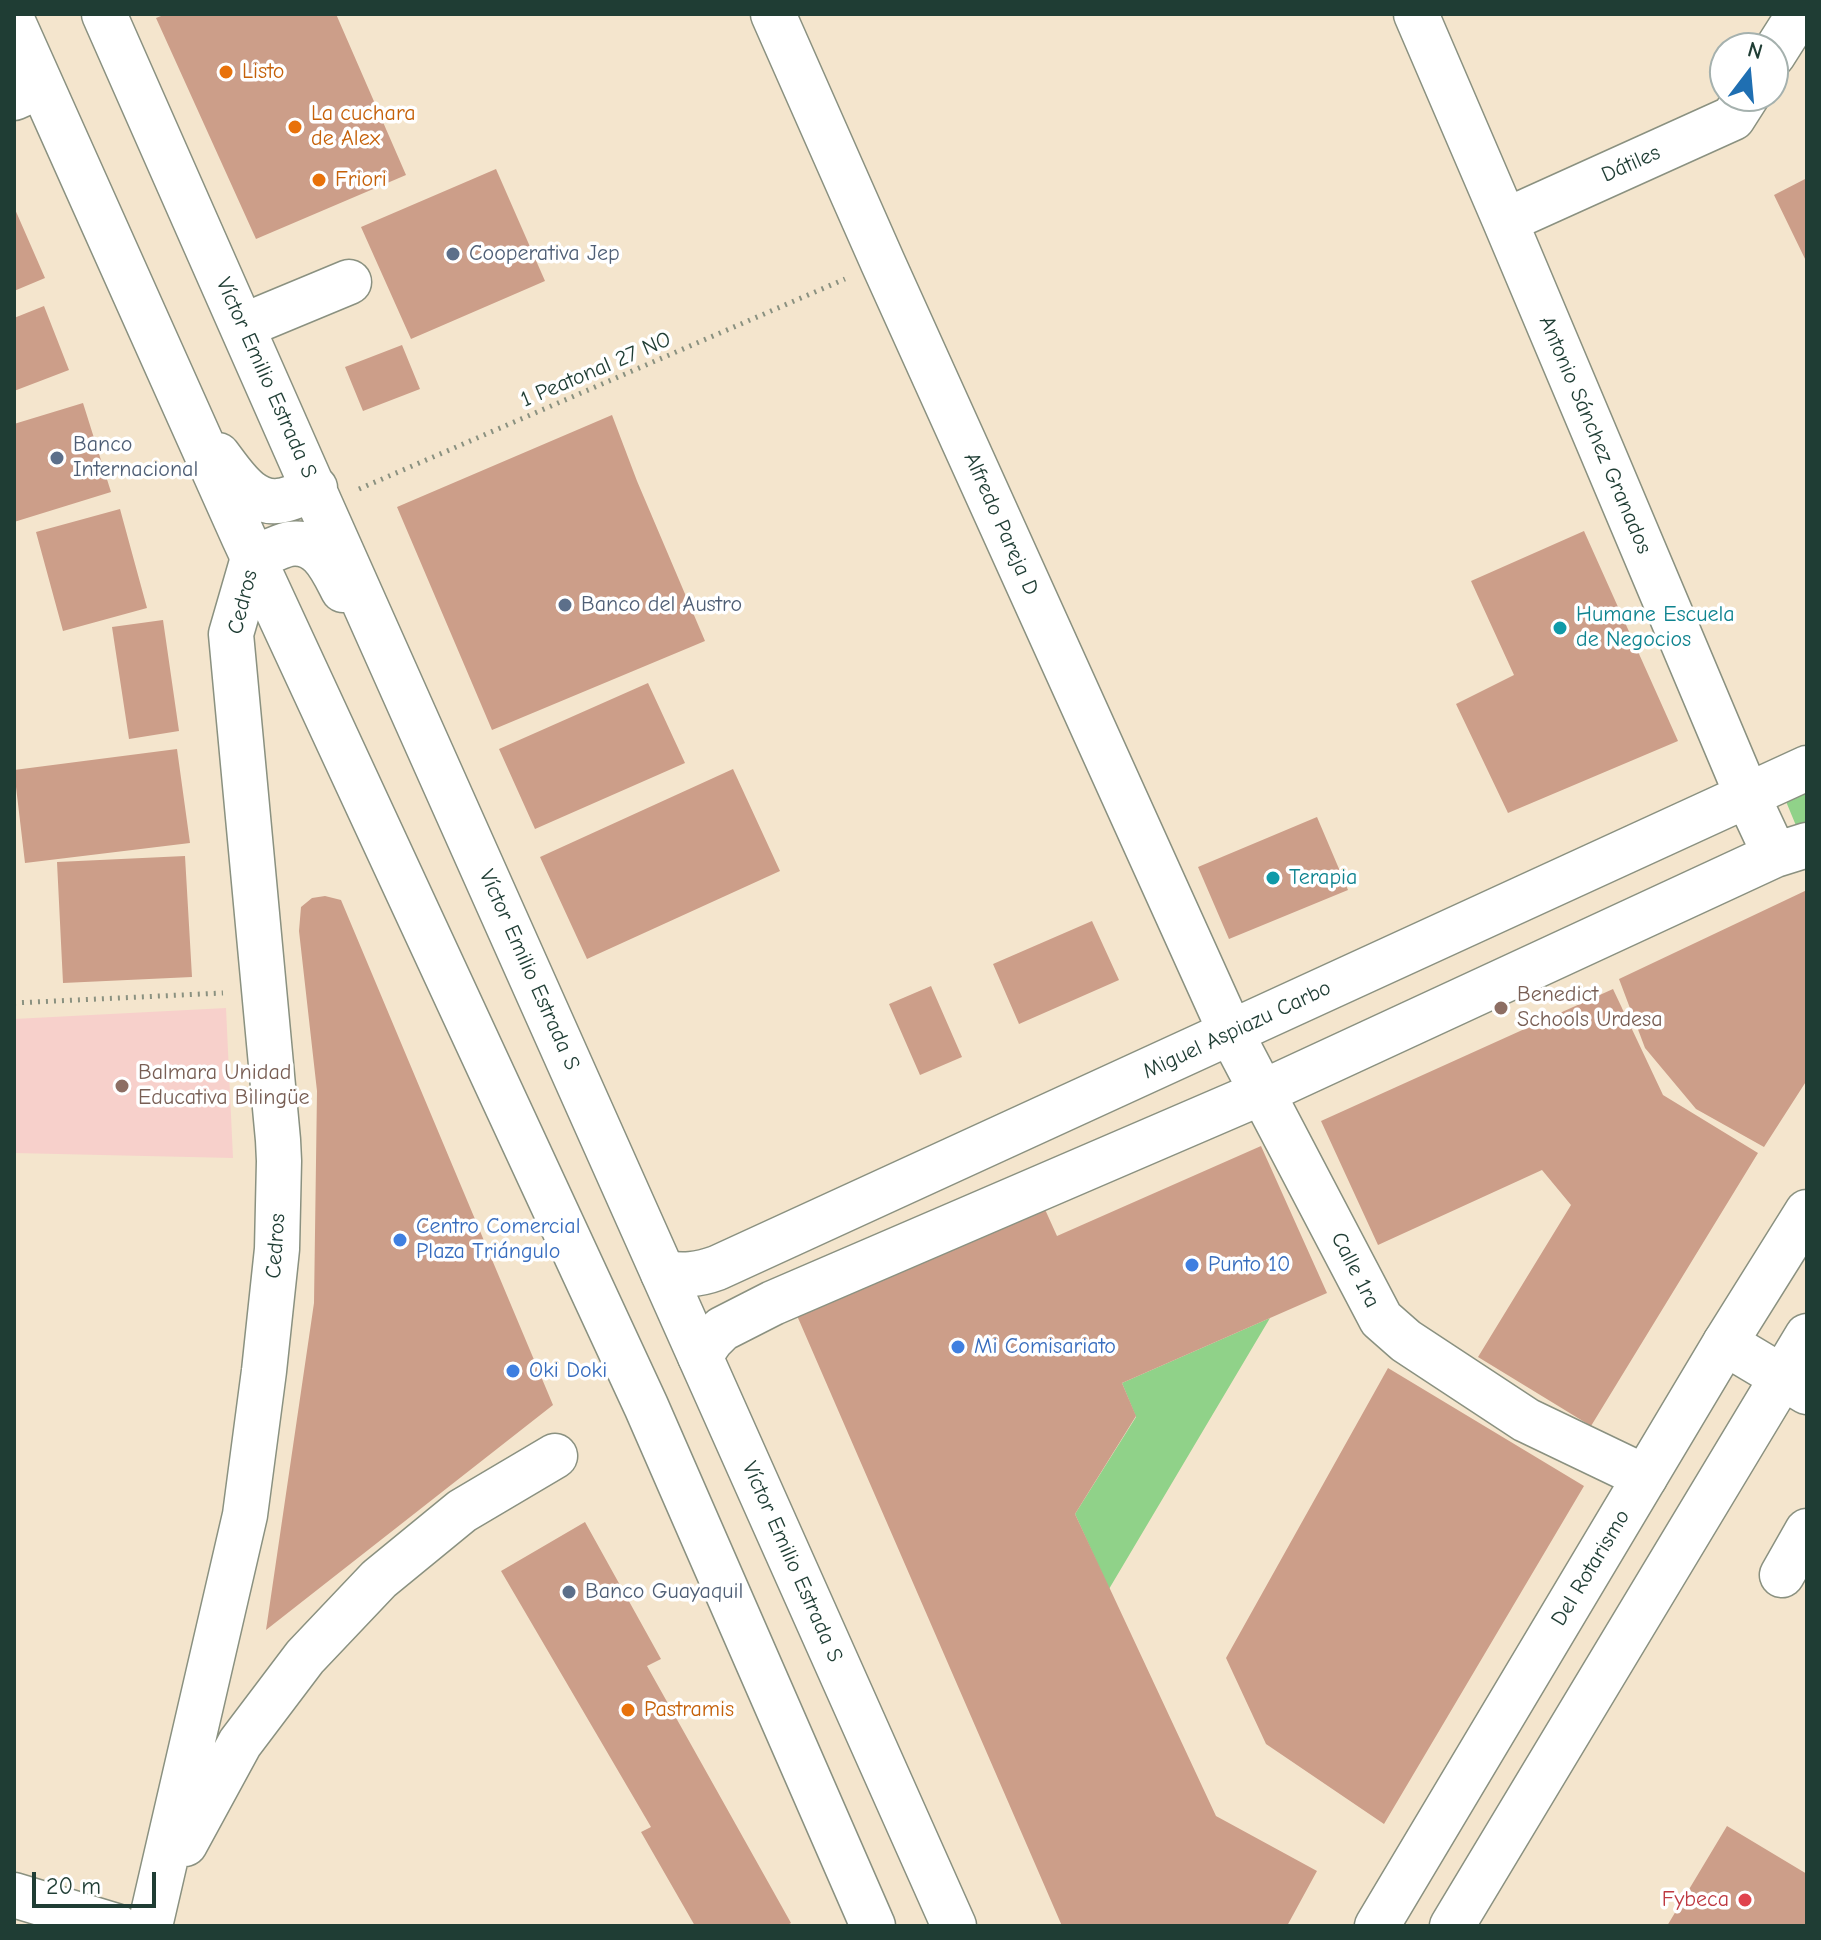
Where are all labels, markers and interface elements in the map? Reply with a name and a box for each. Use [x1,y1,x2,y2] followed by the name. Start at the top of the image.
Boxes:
[1709,32,1789,112] north arrow
[1745,36,1766,65] text: N
[242,59,284,85] place label: Listo
[217,63,235,81] marker: Listo
[311,101,416,152] place label: La cuchara de Alex
[286,118,304,136] marker: La cuchara de Alex
[1598,139,1664,189] street label: Dátiles
[335,167,387,193] place label: Friori
[310,171,328,189] marker: Friori
[469,241,620,267] place label: Cooperativa Jep
[444,245,462,263] marker: Cooperativa Jep
[210,274,322,482] street label: Víctor Emilio Estrada S
[1533,312,1657,558] street label: Antonio Sánchez Granados
[517,326,675,414] street label: 1 Peatonal 27 NO
[73,432,198,484] place label: Banco Internacional
[958,448,1044,600] street label: Alfredo Pareja D
[48,449,66,467] marker: Banco Internacional
[222,567,264,637] street label: Cedros
[581,592,742,618] place label: Banco del Austro
[556,596,574,614] marker: Banco del Austro
[1576,602,1735,654] place label: Humane Escuela de Negocios
[1551,619,1569,637] marker: Humane Escuela de Negocios
[1289,865,1357,891] place label: Terapia
[473,866,585,1074] street label: Víctor Emilio Estrada S
[1264,869,1282,887] marker: Terapia
[1139,975,1335,1085] street label: Miguel Aspiazu Carbo
[1517,982,1663,1034] place label: Benedict Schools Urdesa
[1492,999,1510,1017] marker: Benedict Schools Urdesa
[138,1060,309,1112] place label: Balmara Unidad Educativa Bilingüe
[113,1077,131,1095] marker: Balmara Unidad Educativa Bilingüe
[261,1213,291,1279] street label: Cedros
[416,1214,581,1266] place label: Centro Comercial Plaza Triángulo
[1325,1228,1385,1312] street label: Calle 1ra
[391,1231,409,1249] marker: Centro Comercial Plaza Triángulo
[1208,1252,1290,1278] place label: Punto 10
[1183,1256,1201,1274] marker: Punto 10
[974,1334,1116,1360] place label: Mi Comisariato
[949,1338,967,1356] marker: Mi Comisariato
[529,1358,607,1384] place label: Oki Doki
[504,1362,522,1380] marker: Oki Doki
[736,1458,848,1666] street label: Víctor Emilio Estrada S
[1546,1505,1636,1631] street label: Del Rotarismo
[585,1579,743,1605] place label: Banco Guayaquil
[560,1583,578,1601] marker: Banco Guayaquil
[644,1697,734,1723] place label: Pastramis
[619,1701,637,1719] marker: Pastramis
[36,1856,160,1906] scale bar
[46,1872,101,1900] text: 20 m
[1662,1887,1729,1913] place label: Fybeca
[1736,1891,1754,1909] marker: Fybeca

